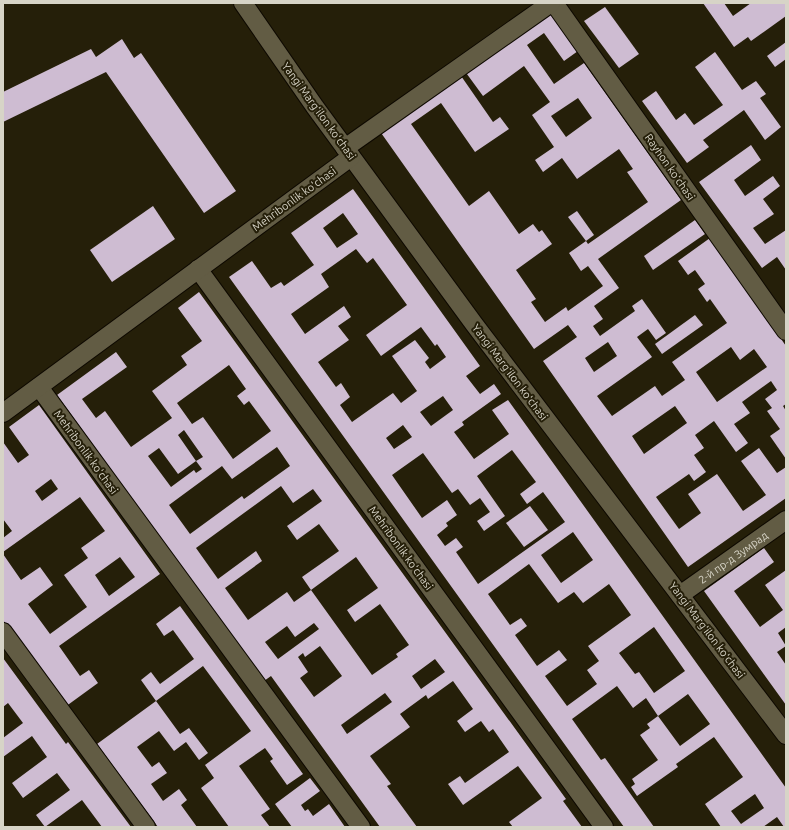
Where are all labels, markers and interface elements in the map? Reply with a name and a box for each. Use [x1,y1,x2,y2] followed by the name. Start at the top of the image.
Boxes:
[280,60,358,162] street label: Yangi Margʻilon koʻchasi
[643,132,697,202] street label: Rayhon koʻchasi
[250,165,338,233] street label: Mehribonlik koʻchasi
[470,322,550,422] street label: Yangi Margʻilon koʻchasi
[52,408,120,496] street label: Mehribonlik koʻchasi
[367,504,435,592] street label: Mehribonlik koʻchasi
[696,529,770,586] street label: 2-й пр-д Зумрад
[667,580,747,680] street label: Yangi Margʻilon koʻchasi

